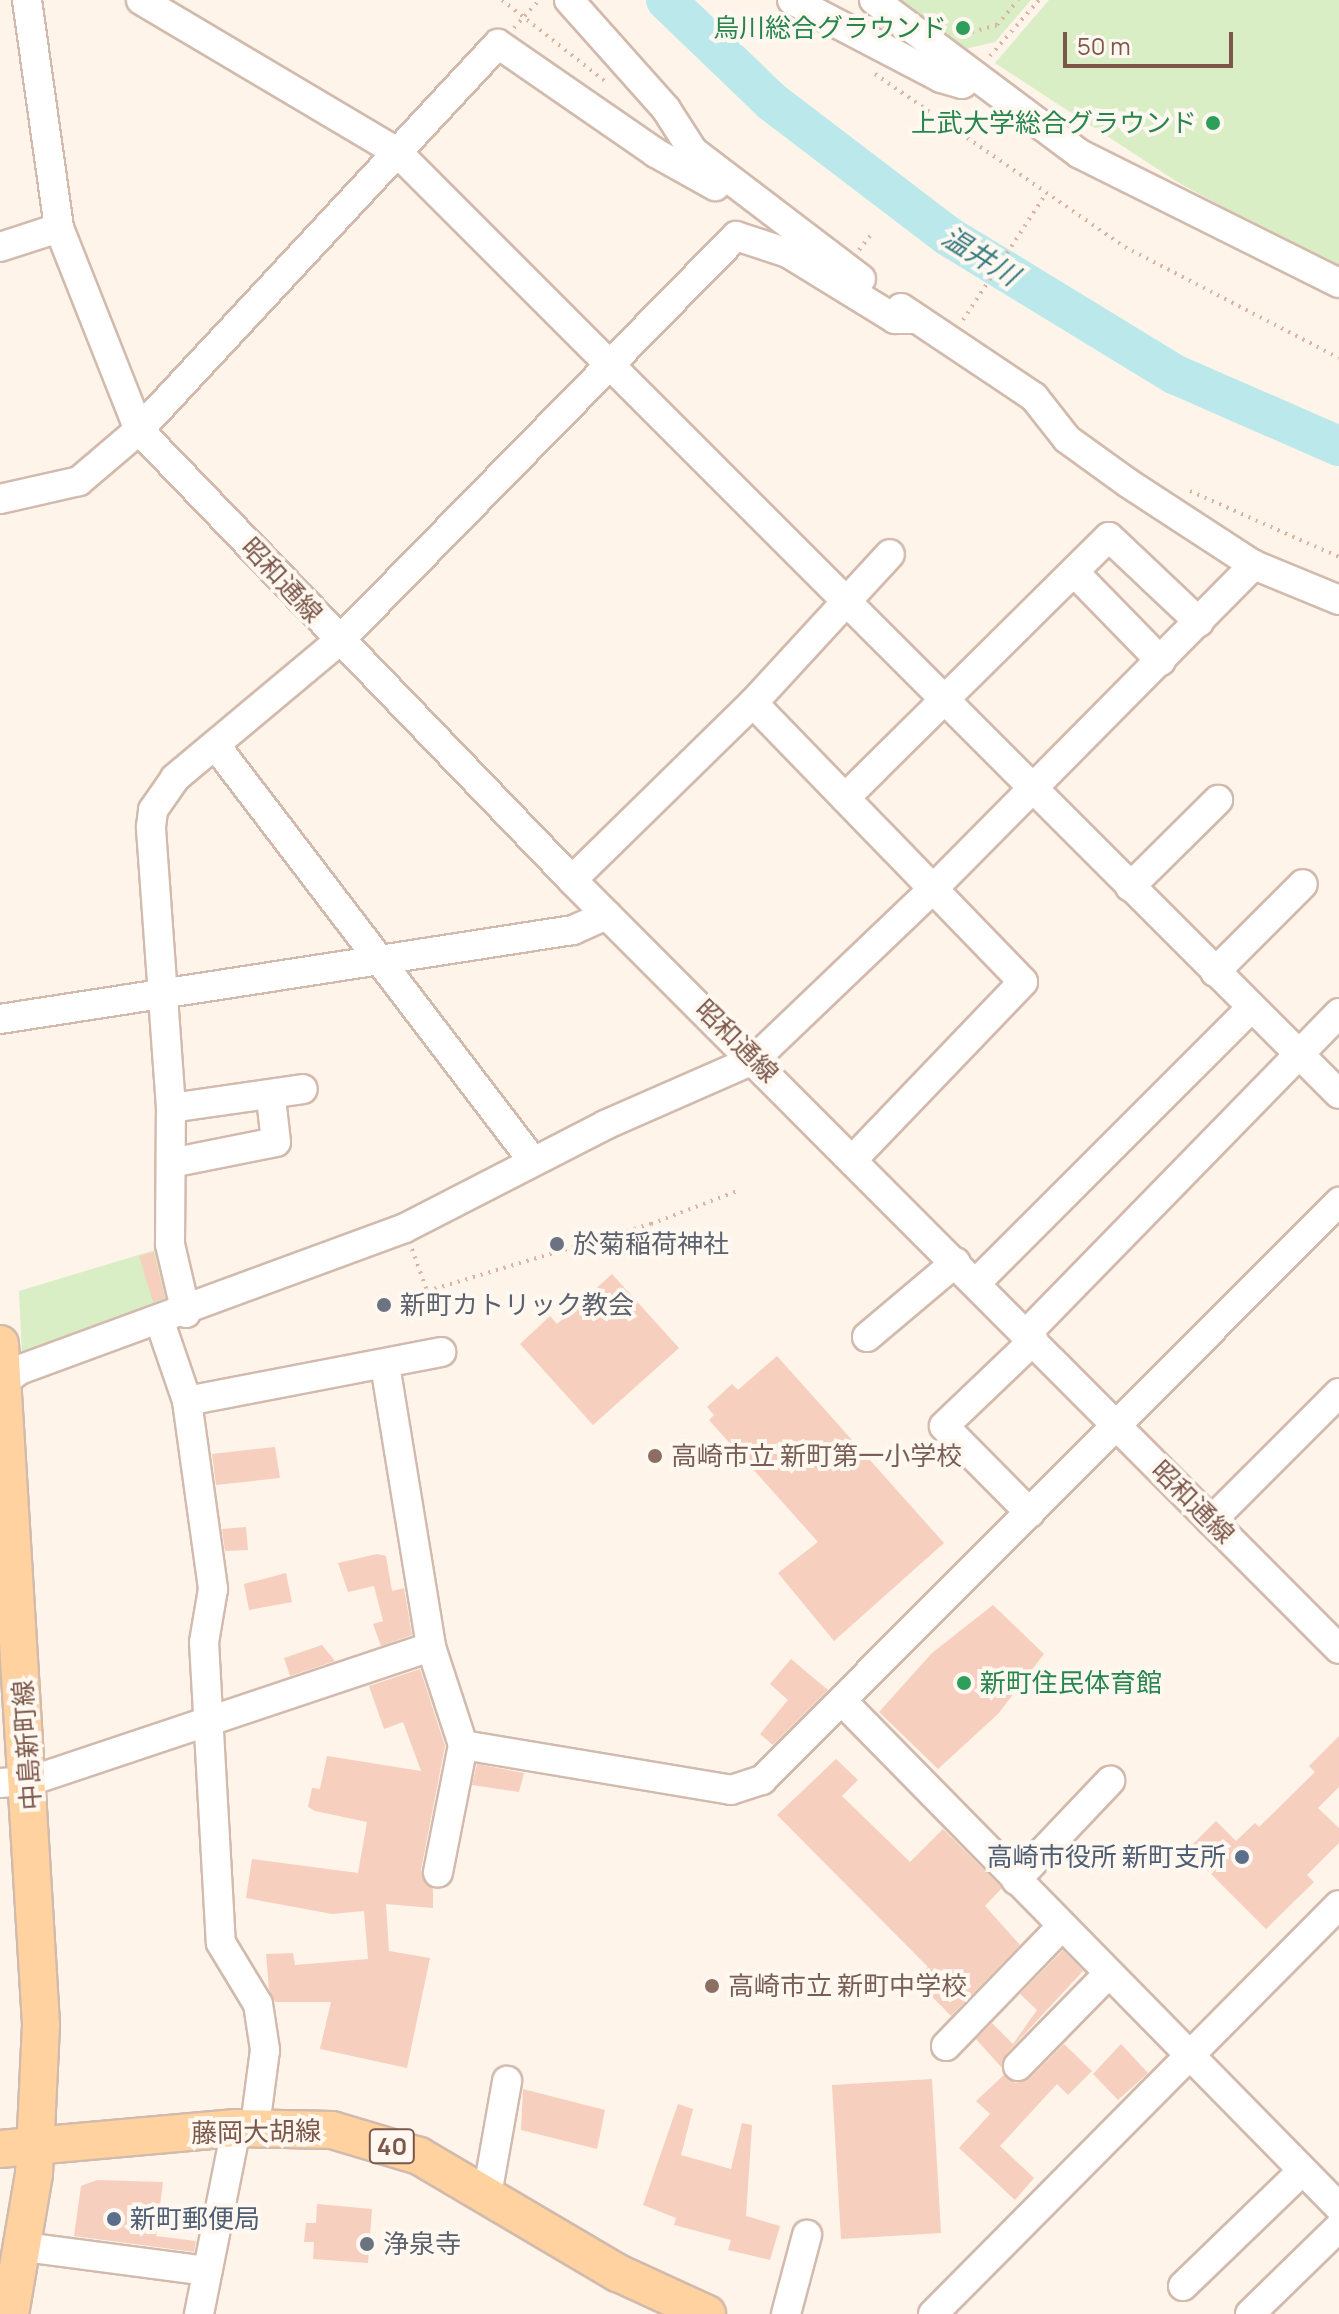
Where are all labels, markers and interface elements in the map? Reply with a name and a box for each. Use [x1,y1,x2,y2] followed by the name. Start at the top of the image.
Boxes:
[713,12,947,44] place label: 烏川総合グラウンド
[1067,16,1237,66] scale bar
[954,19,972,37] marker: 烏川総合グラウンド
[1077,29,1131,62] text: 50 m
[911,107,1197,139] place label: 上武大学総合グラウンド
[1204,114,1222,132] marker: 上武大学総合グラウンド
[936,218,1026,292] water label: 温井川
[235,531,329,629] street label: 昭和通線
[689,993,785,1089] street label: 昭和通線
[573,1228,729,1260] place label: 於菊稲荷神社
[548,1235,566,1253] marker: 於菊稲荷神社
[400,1289,634,1321] place label: 新町カトリック教会
[375,1296,393,1314] marker: 新町カトリック教会
[671,1440,962,1472] place label: 高崎市立 新町第一小学校
[646,1447,664,1465] marker: 高崎市立 新町第一小学校
[1145,1454,1241,1550] street label: 昭和通線
[980,1667,1162,1699] place label: 新町住民体育館
[955,1674,973,1692] marker: 新町住民体育館
[7,1679,47,1811] street label: 中島新町線
[987,1841,1226,1873] place label: 高崎市役所 新町支所
[1233,1848,1251,1866] marker: 高崎市役所 新町支所
[728,1970,967,2002] place label: 高崎市立 新町中学校
[703,1977,721,1995] marker: 高崎市立 新町中学校
[191,2115,321,2149] street label: 藤岡大胡線
[368,2126,416,2166] road number: 40
[130,2203,260,2235] place label: 新町郵便局
[105,2210,123,2228] marker: 新町郵便局
[383,2228,461,2260] place label: 浄泉寺
[358,2235,376,2253] marker: 浄泉寺

